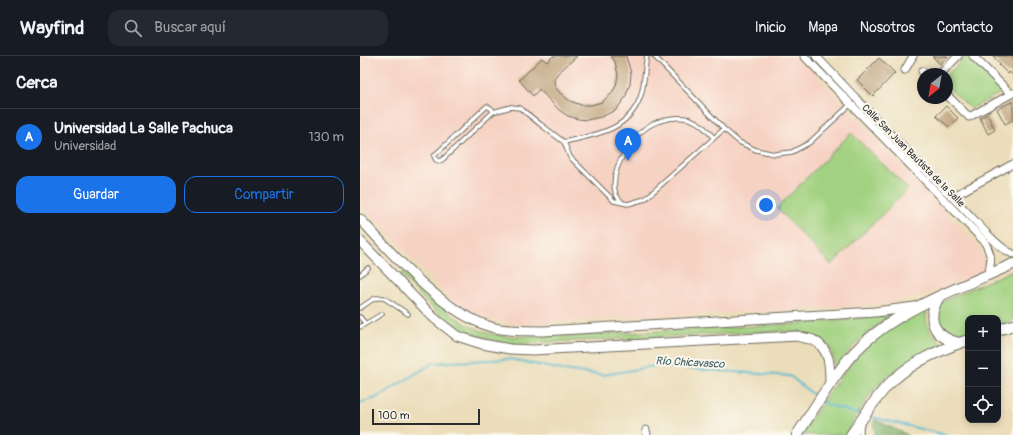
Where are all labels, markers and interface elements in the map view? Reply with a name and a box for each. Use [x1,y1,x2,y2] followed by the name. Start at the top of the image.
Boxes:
[108,10,388,46] search box
[20,16,84,40] text: Wayfind
[122,17,144,39] icon: search
[154,18,226,37] text: Buscar aquí
[755,19,786,36] text: Inicio
[808,19,838,36] text: Mapa
[860,19,915,36] text: Nosotros
[937,19,993,36] text: Contacto
[917,68,953,104] north arrow
[16,72,57,93] text: Cerca
[859,102,967,210] street label: Calle San Juan Bautista de la Salle
[54,119,233,138] text: Universidad La Salle Pachuca
[615,128,641,161] pin: A
[25,129,33,145] text: A
[308,129,344,145] text: 130 m
[54,138,116,154] text: Universidad
[16,176,176,213] button: Guardar
[184,176,344,213] button: Compartir
[756,195,776,215] your location
[965,315,1001,423] map controls
[965,315,1001,351] button: +
[965,351,1001,387] button: −
[655,354,726,371] water label: Río Chicavasco
[965,387,1001,423] button: locate
[372,407,480,426] scale bar
[378,409,409,422] text: 100 m

